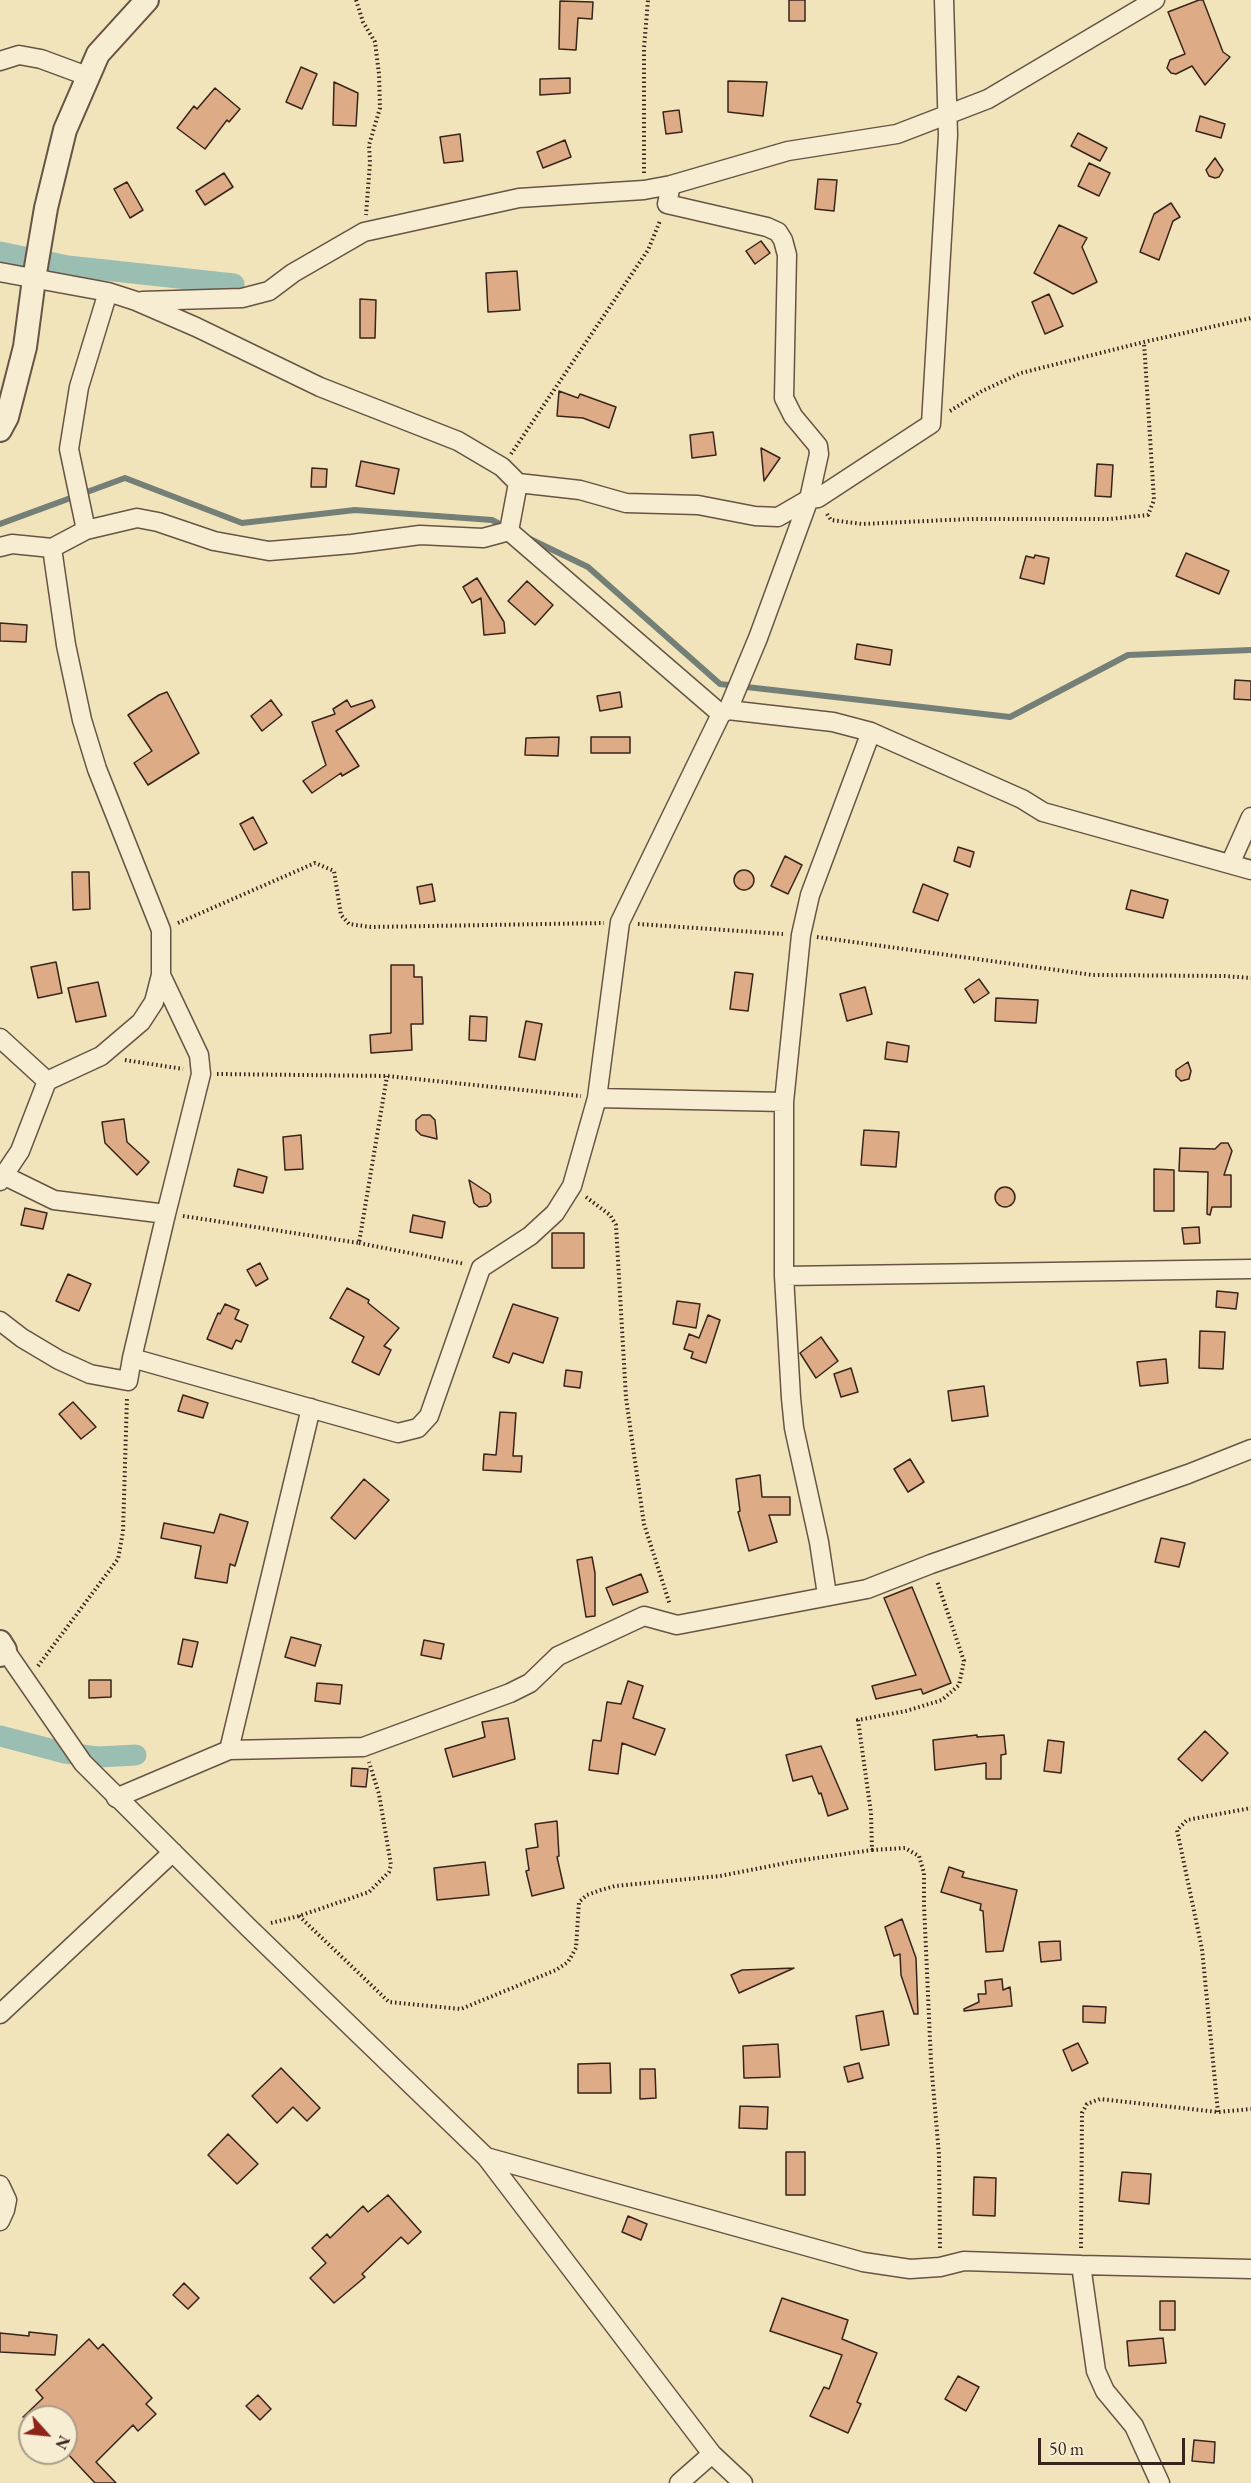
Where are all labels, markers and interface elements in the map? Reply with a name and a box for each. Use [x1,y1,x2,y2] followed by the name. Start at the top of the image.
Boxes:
[18,2405,78,2465] north arrow
[1041,2426,1188,2464] scale bar
[50,2432,75,2453] text: N
[1049,2437,1084,2460] text: 50 m

